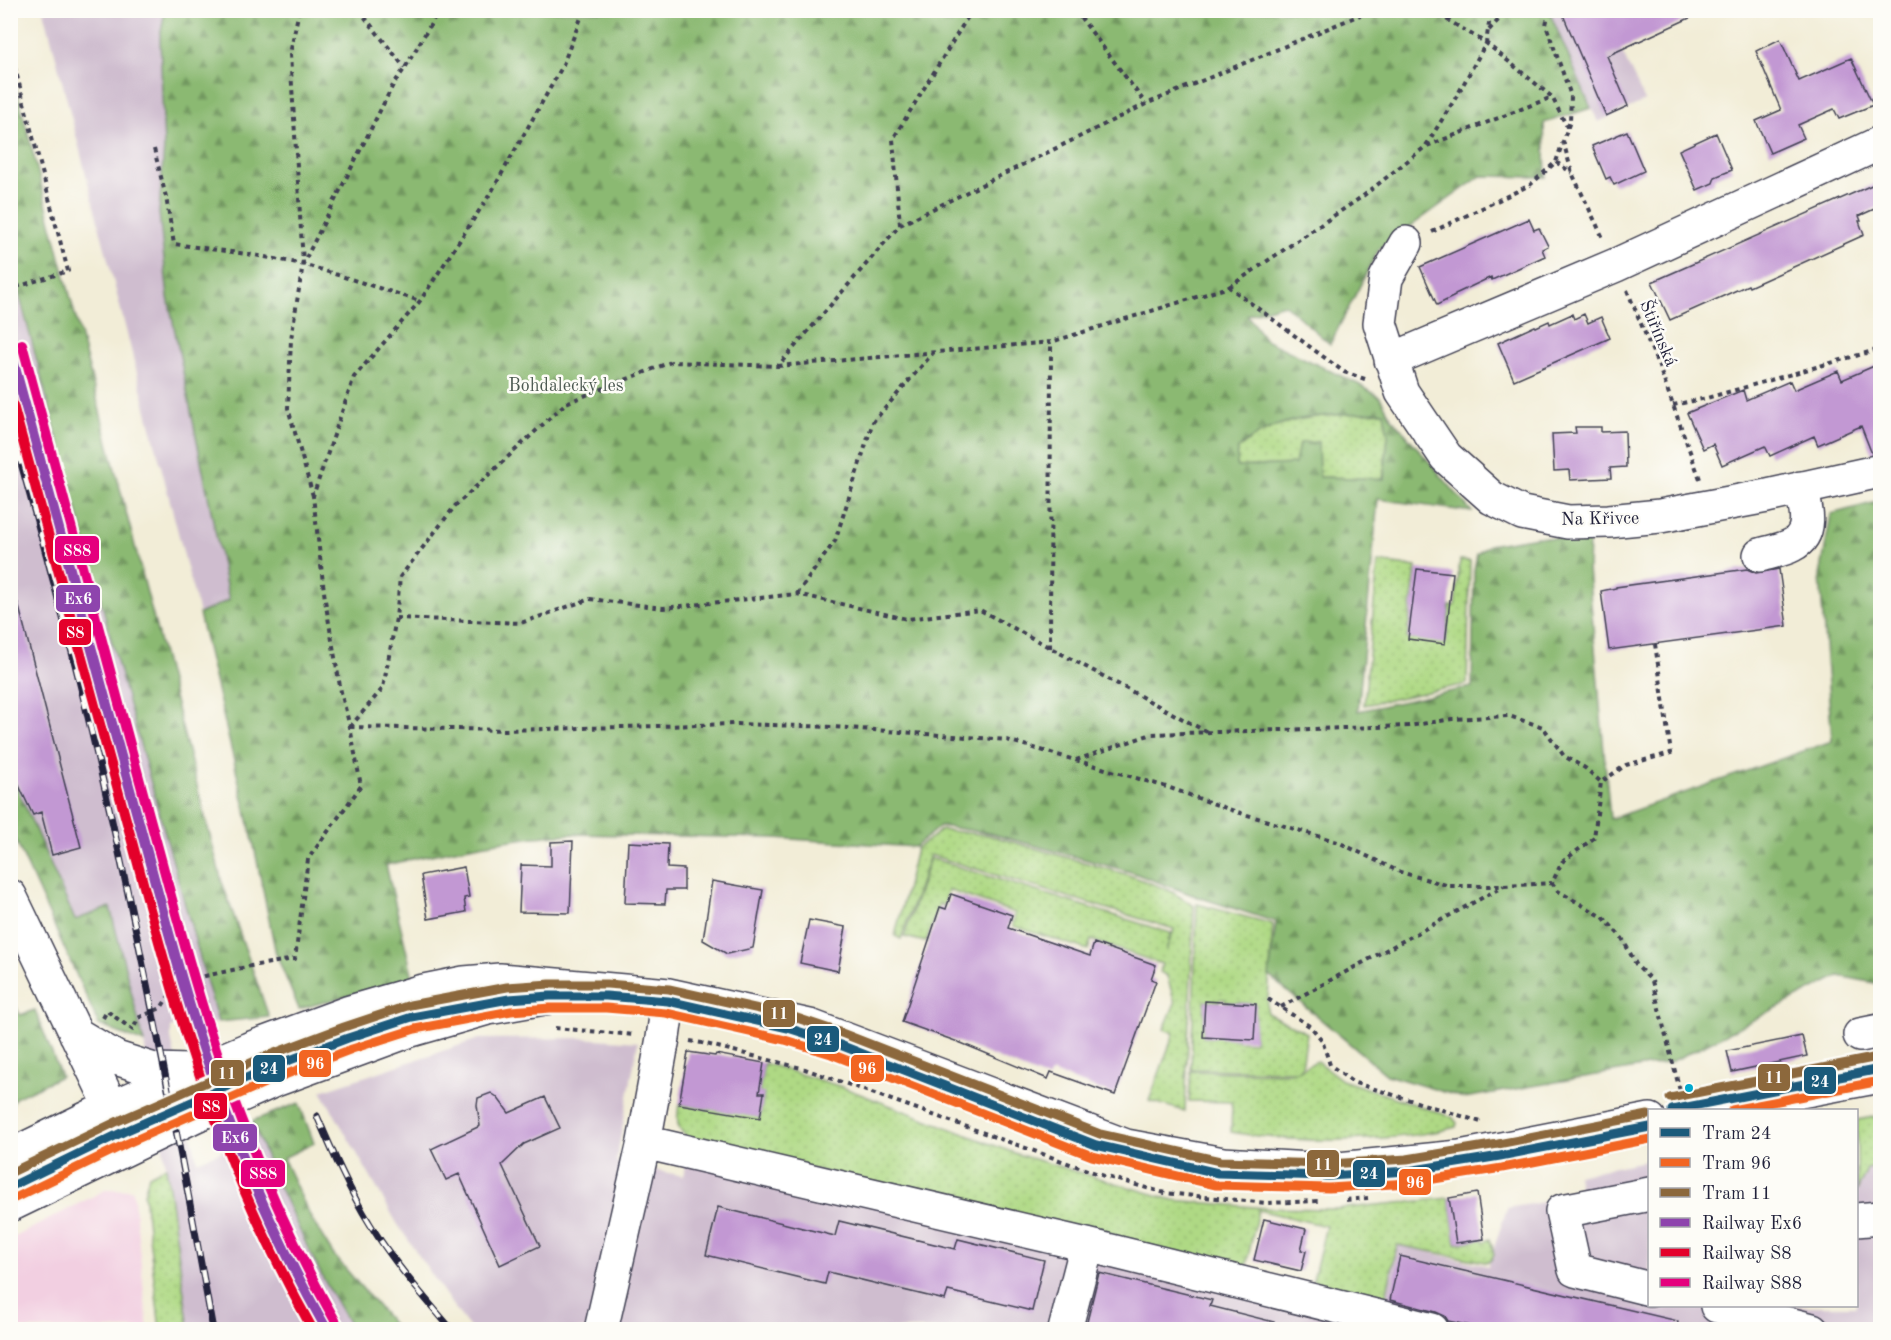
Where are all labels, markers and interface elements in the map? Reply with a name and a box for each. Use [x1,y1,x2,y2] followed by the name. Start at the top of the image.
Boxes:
[1636,296,1685,369] street label: Štiřínská
[508,377,624,395] park label: Bohdalecký les
[1561,509,1639,529] street label: Na Křivce
[54,535,100,564] line badge: S88
[63,544,91,560] text: S88
[55,584,101,613] line badge: Ex6
[64,592,92,608] text: Ex6
[58,618,92,646] line badge: S8
[65,626,85,642] text: S8
[762,999,796,1028] line badge: 11
[770,1007,788,1023] text: 11
[806,1025,840,1053] line badge: 24
[814,1033,832,1049] text: 24
[298,1049,332,1078] line badge: 96
[252,1054,286,1083] line badge: 24
[850,1054,885,1083] line badge: 96
[306,1057,324,1073] text: 96
[210,1059,245,1087] line badge: 11
[260,1062,278,1078] text: 24
[858,1062,876,1078] text: 96
[1757,1063,1791,1092] line badge: 11
[1803,1066,1837,1095] line badge: 24
[218,1067,236,1083] text: 11
[1765,1071,1783,1087] text: 11
[1811,1075,1829,1091] text: 24
[1683,1082,1695,1094] unlabelled marker
[193,1092,228,1120] line badge: S8
[201,1100,221,1116] text: S8
[1648,1109,1858,1307] legend
[212,1123,258,1152] line badge: Ex6
[1702,1125,1771,1143] text: Tram 24
[221,1131,249,1147] text: Ex6
[1306,1149,1340,1178] line badge: 11
[1702,1155,1771,1173] text: Tram 96
[1314,1158,1332,1174] text: 11
[240,1159,286,1188] line badge: S88
[1352,1159,1386,1188] line badge: 24
[249,1167,277,1183] text: S88
[1360,1167,1378,1183] text: 24
[1398,1168,1432,1196] line badge: 96
[1406,1176,1424,1192] text: 96
[1702,1185,1771,1203] text: Tram 11
[1702,1215,1802,1233] text: Railway Ex6
[1702,1245,1792,1263] text: Railway S8
[1702,1275,1802,1293] text: Railway S88

